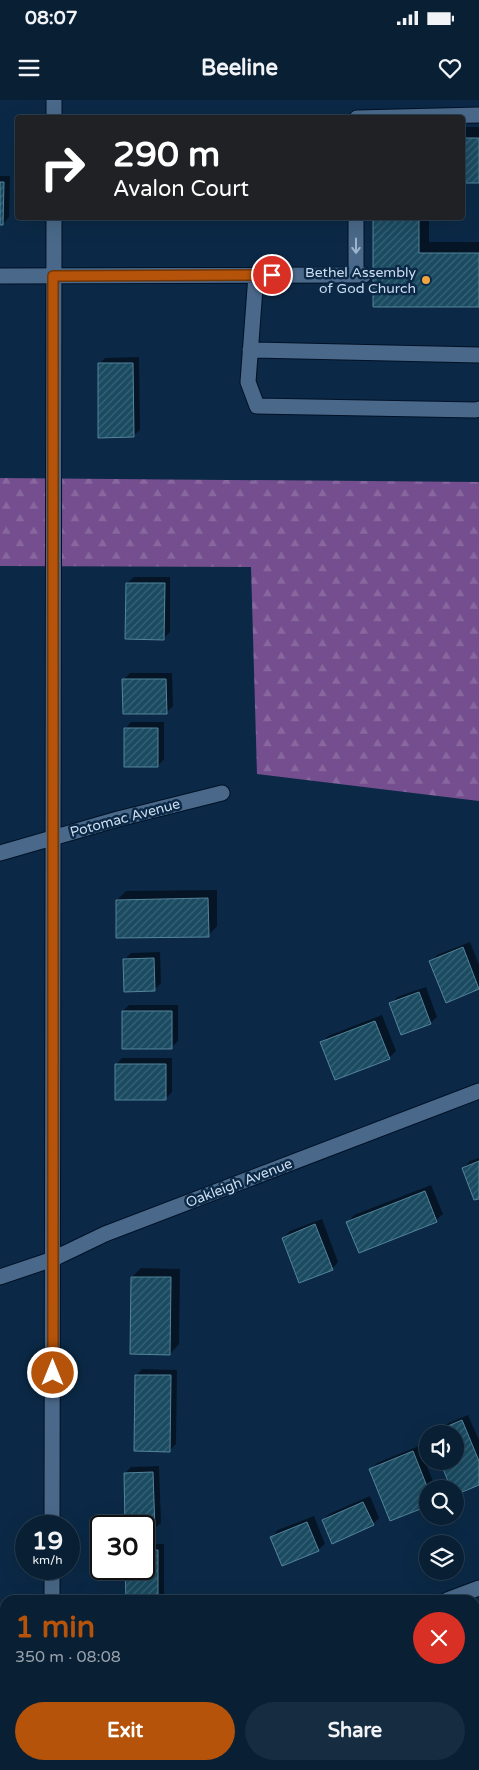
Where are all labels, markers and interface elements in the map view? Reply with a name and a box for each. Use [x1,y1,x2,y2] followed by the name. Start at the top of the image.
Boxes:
[25,7,78,29] text: 08:07
[15,54,43,82] icon: menu
[436,54,464,82] icon: heart
[201,55,278,81] text: Beeline
[113,134,220,176] text: 290 m
[30,135,95,200] icon: right
[113,176,249,202] text: Avalon Court
[351,238,361,254] one-way arrow
[251,254,293,296] pin
[258,261,286,289] icon: arrive
[305,264,416,297] place label: Bethel Assembly of God Church
[420,274,432,286] marker: Bethel Assembly of God Church
[68,795,182,841] street label: Potomac Avenue
[183,1155,295,1211] street label: Oakleigh Avenue
[26,1346,78,1398] position arrow
[419,1425,464,1580] map controls
[419,1425,464,1470] button: sound
[419,1480,464,1525] button: search
[90,1515,155,1580] speed limit sign: 30
[32,1526,63,1556] text: 19
[419,1535,464,1580] button: layers
[32,1553,63,1567] text: km/h
[15,1609,95,1646] text: 1 min
[413,1612,465,1664] button: close
[15,1647,121,1667] text: 350 m · 08:08
[15,1702,235,1760] button: Exit
[245,1702,465,1760] button: Share

